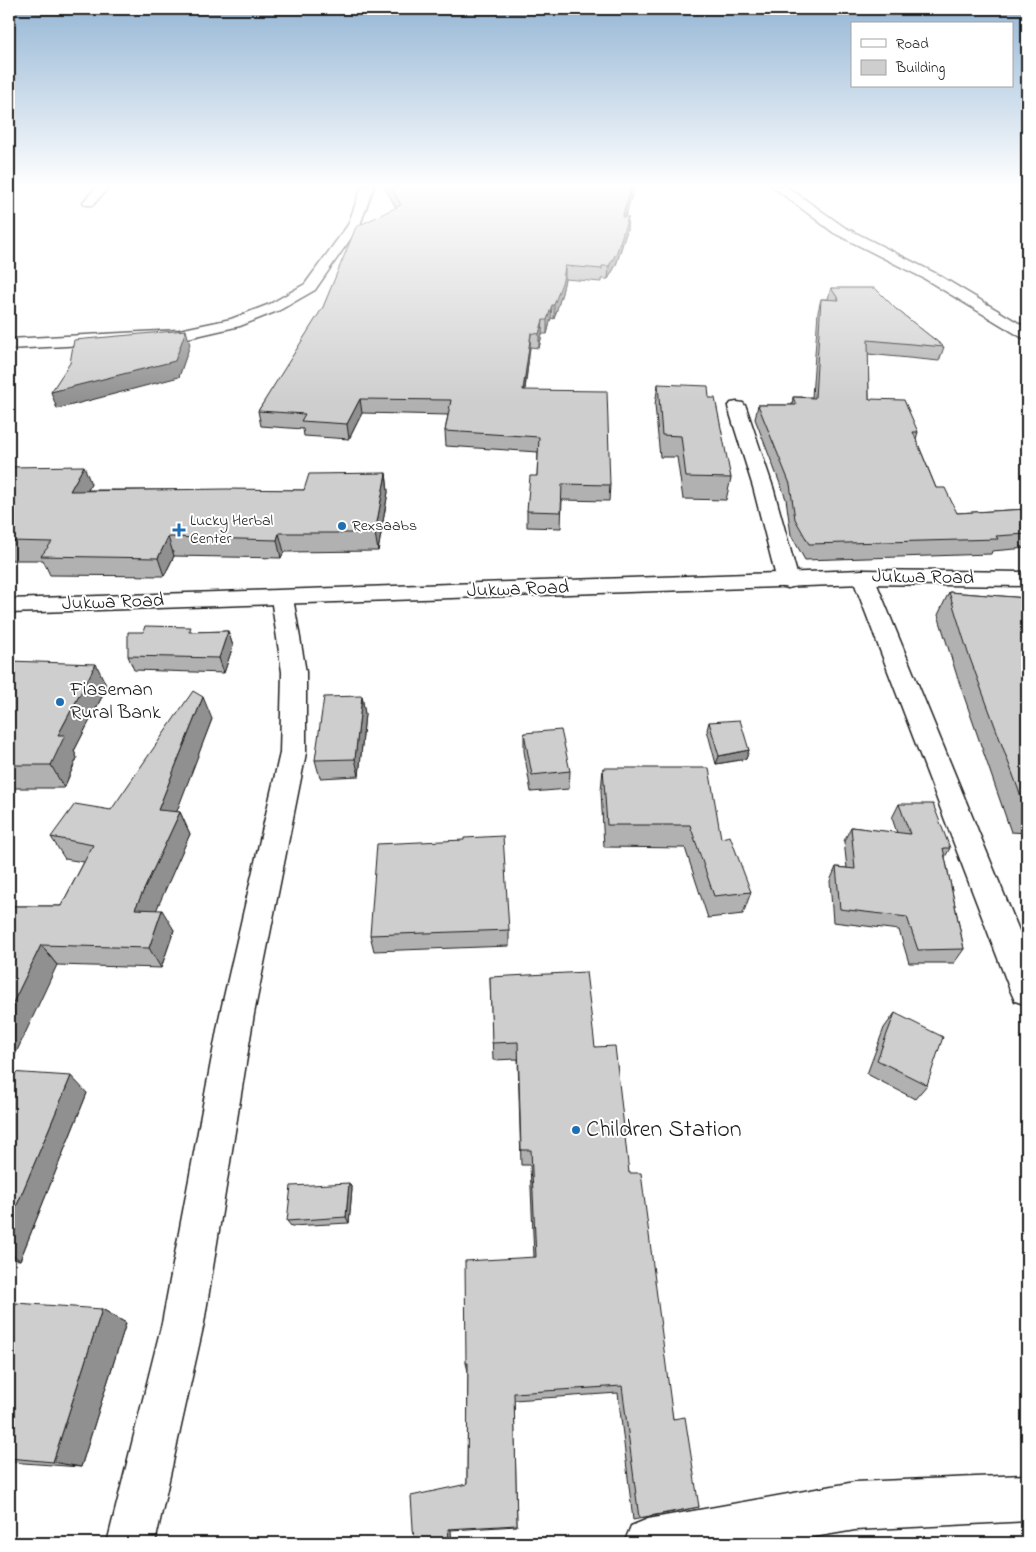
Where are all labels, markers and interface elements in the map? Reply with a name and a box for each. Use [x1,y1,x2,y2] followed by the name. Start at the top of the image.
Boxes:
[851,22,1014,88] legend
[896,33,929,55] text: Road
[895,57,945,80] text: Building
[190,509,274,551] place label: Lucky Herbal Center
[352,514,417,538] place label: Rexsaabs
[336,520,348,532] marker: Rexsaabs
[172,523,186,537] marker: Lucky Herbal Center
[872,563,974,593] street label: Jukwa Road
[466,574,570,606] street label: Jukwa Road
[61,587,165,619] street label: Jukwa Road
[69,676,161,728] place label: Fiaseman Rural Bank
[54,696,66,708] marker: Fiaseman Rural Bank
[586,1113,742,1148] place label: Children Station
[570,1124,582,1136] marker: Children Station

